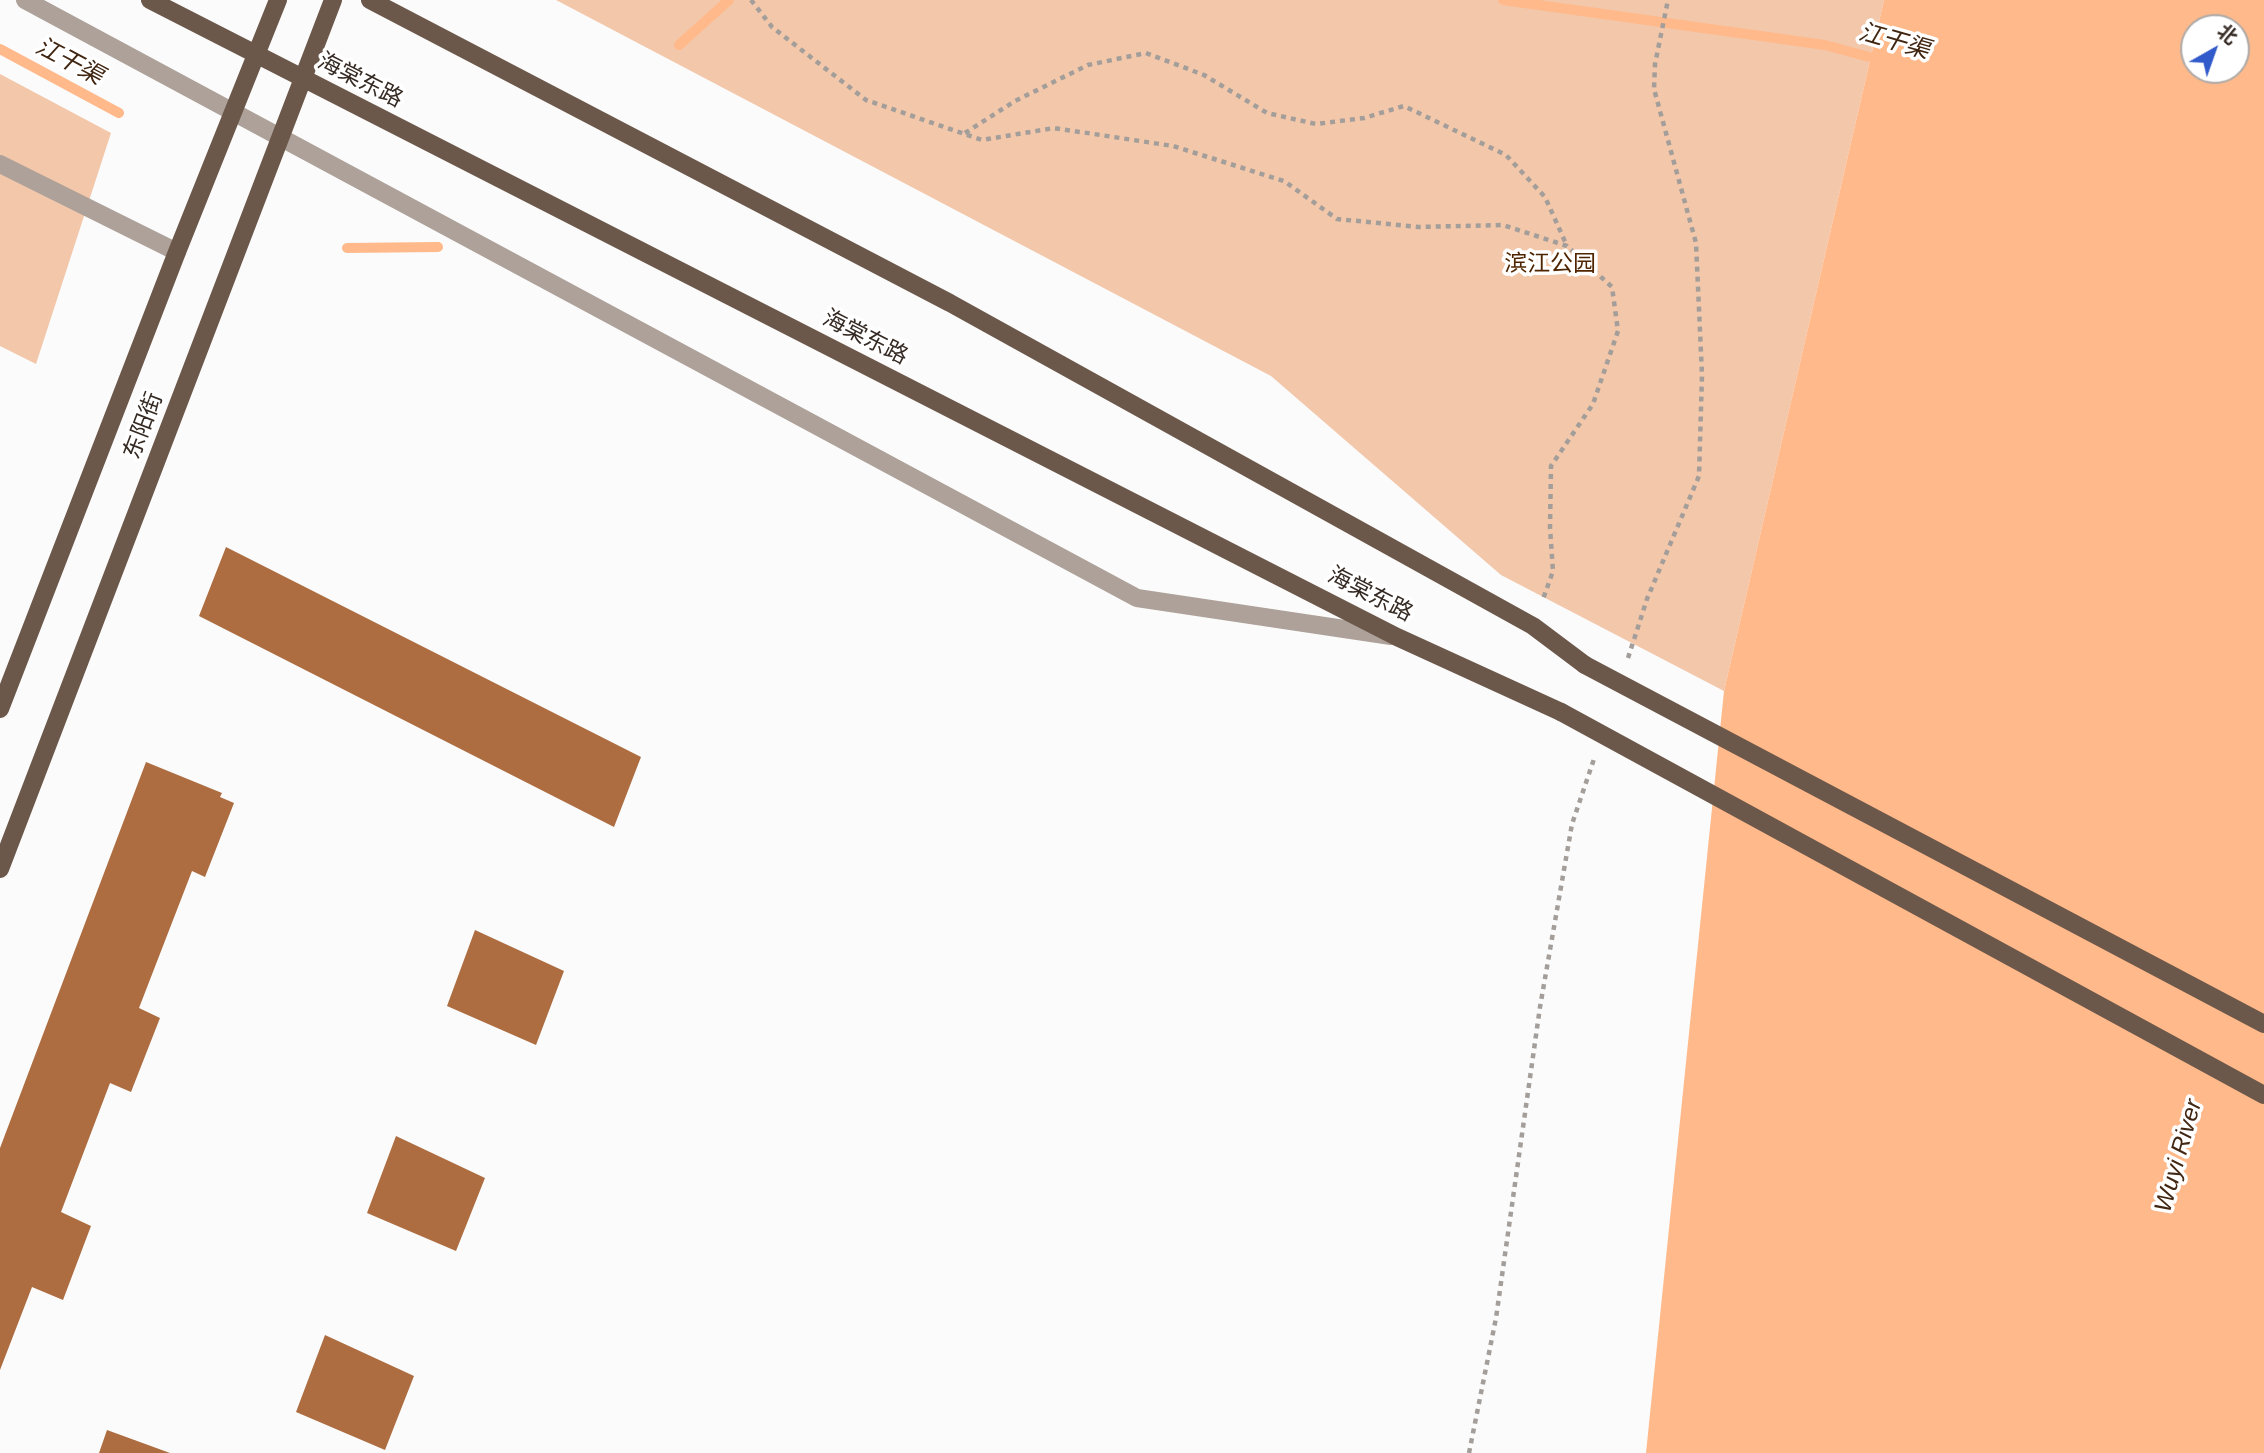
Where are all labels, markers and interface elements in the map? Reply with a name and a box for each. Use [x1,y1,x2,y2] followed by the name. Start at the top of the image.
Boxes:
[2180,14,2250,84] north arrow
[1855,18,1933,66] water label: 江干渠
[2213,20,2242,48] text: 北
[30,32,108,92] water label: 江干渠
[313,48,407,114] street label: 海棠东路
[1504,251,1596,279] park label: 滨江公园
[818,305,912,371] street label: 海棠东路
[119,389,169,463] street label: 东阳街
[1323,562,1417,628] street label: 海棠东路
[2149,1096,2209,1216] water label: Wuyi River

